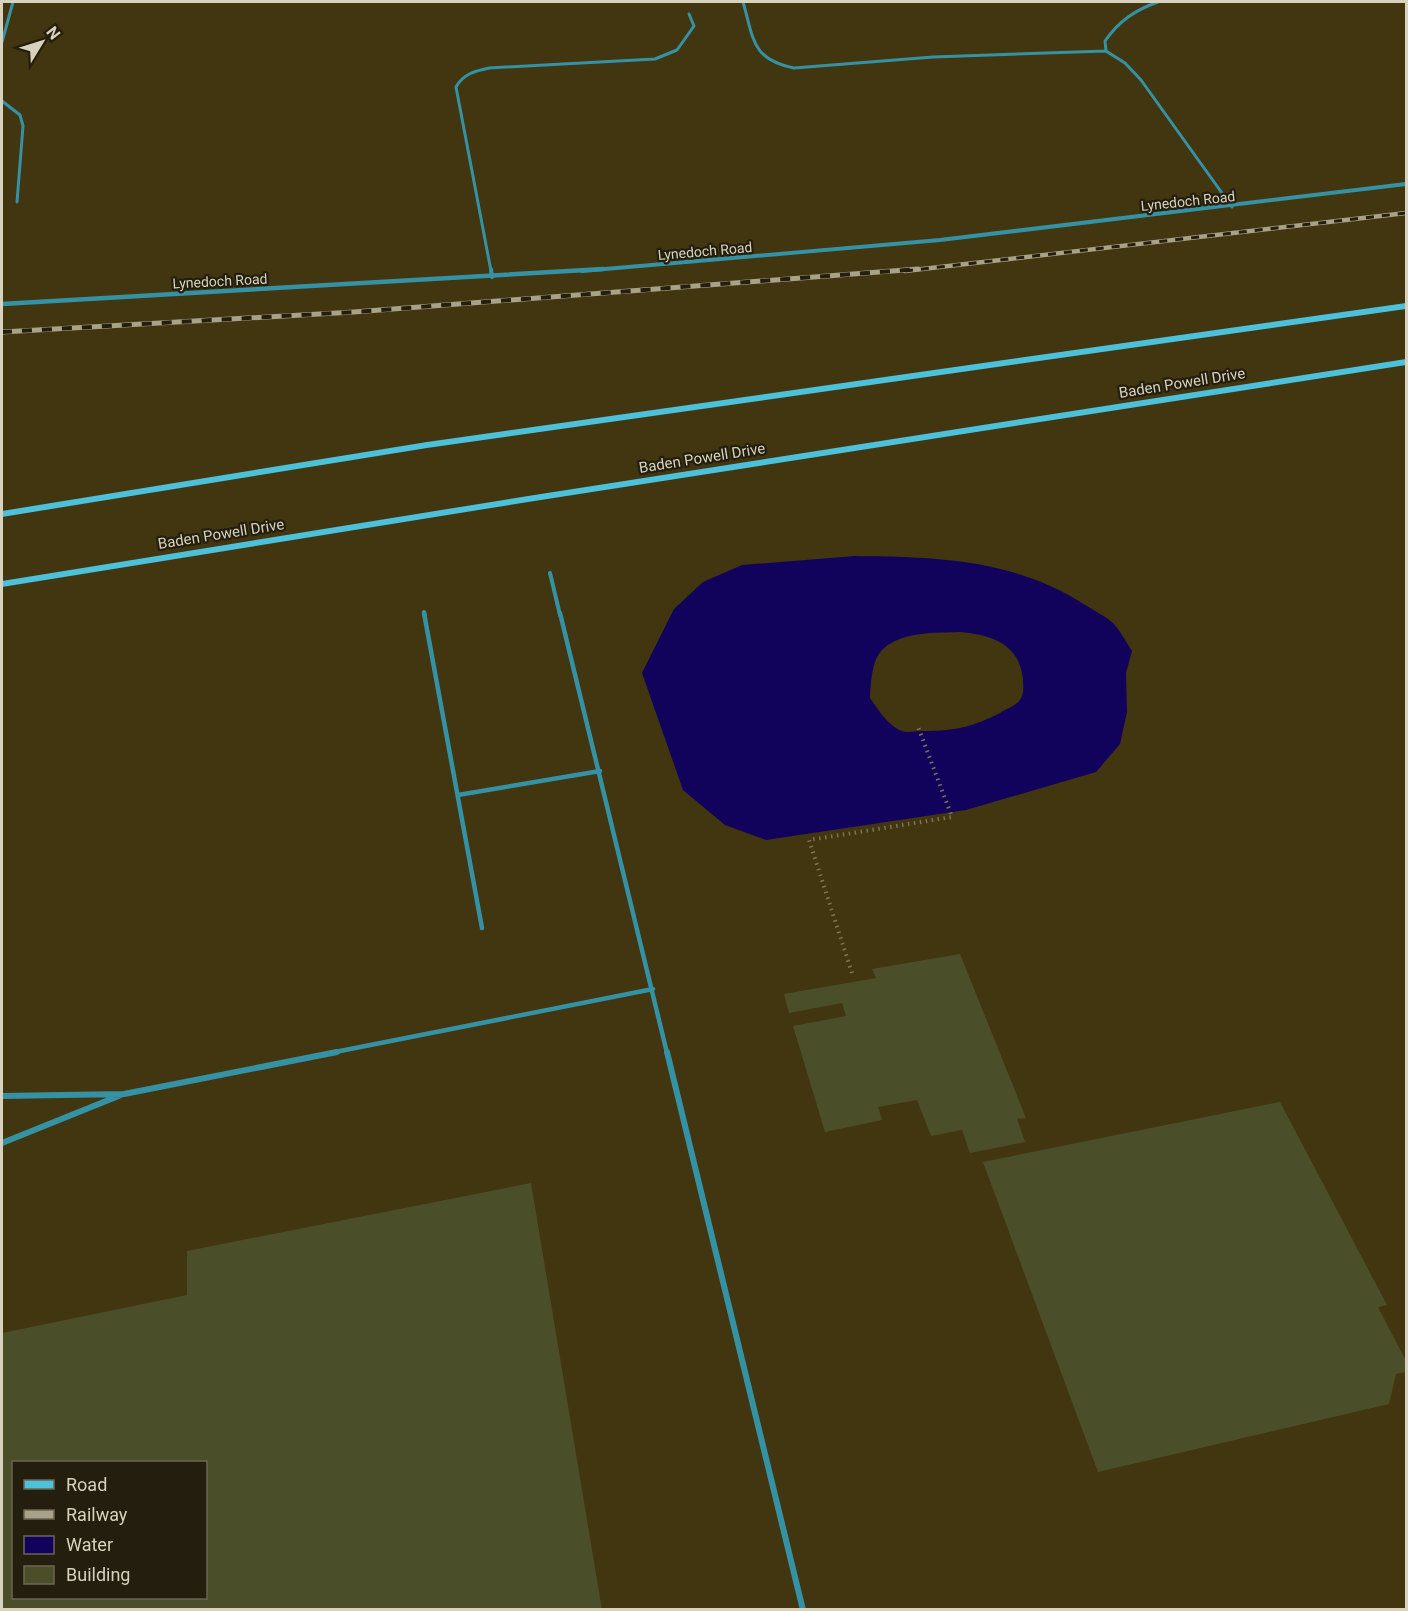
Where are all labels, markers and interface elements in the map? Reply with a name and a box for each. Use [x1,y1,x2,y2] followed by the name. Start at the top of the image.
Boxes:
[12,12,72,72] north arrow
[42,23,64,43] text: N
[1140,188,1236,214] street label: Lynedoch Road
[657,239,753,263] street label: Lynedoch Road
[172,271,268,291] street label: Lynedoch Road
[1117,364,1247,402] street label: Baden Powell Drive
[637,439,767,477] street label: Baden Powell Drive
[156,515,286,553] street label: Baden Powell Drive
[12,1461,207,1599] legend
[66,1474,107,1495] text: Road
[66,1504,128,1525] text: Railway
[66,1534,113,1555] text: Water
[66,1564,130,1585] text: Building

